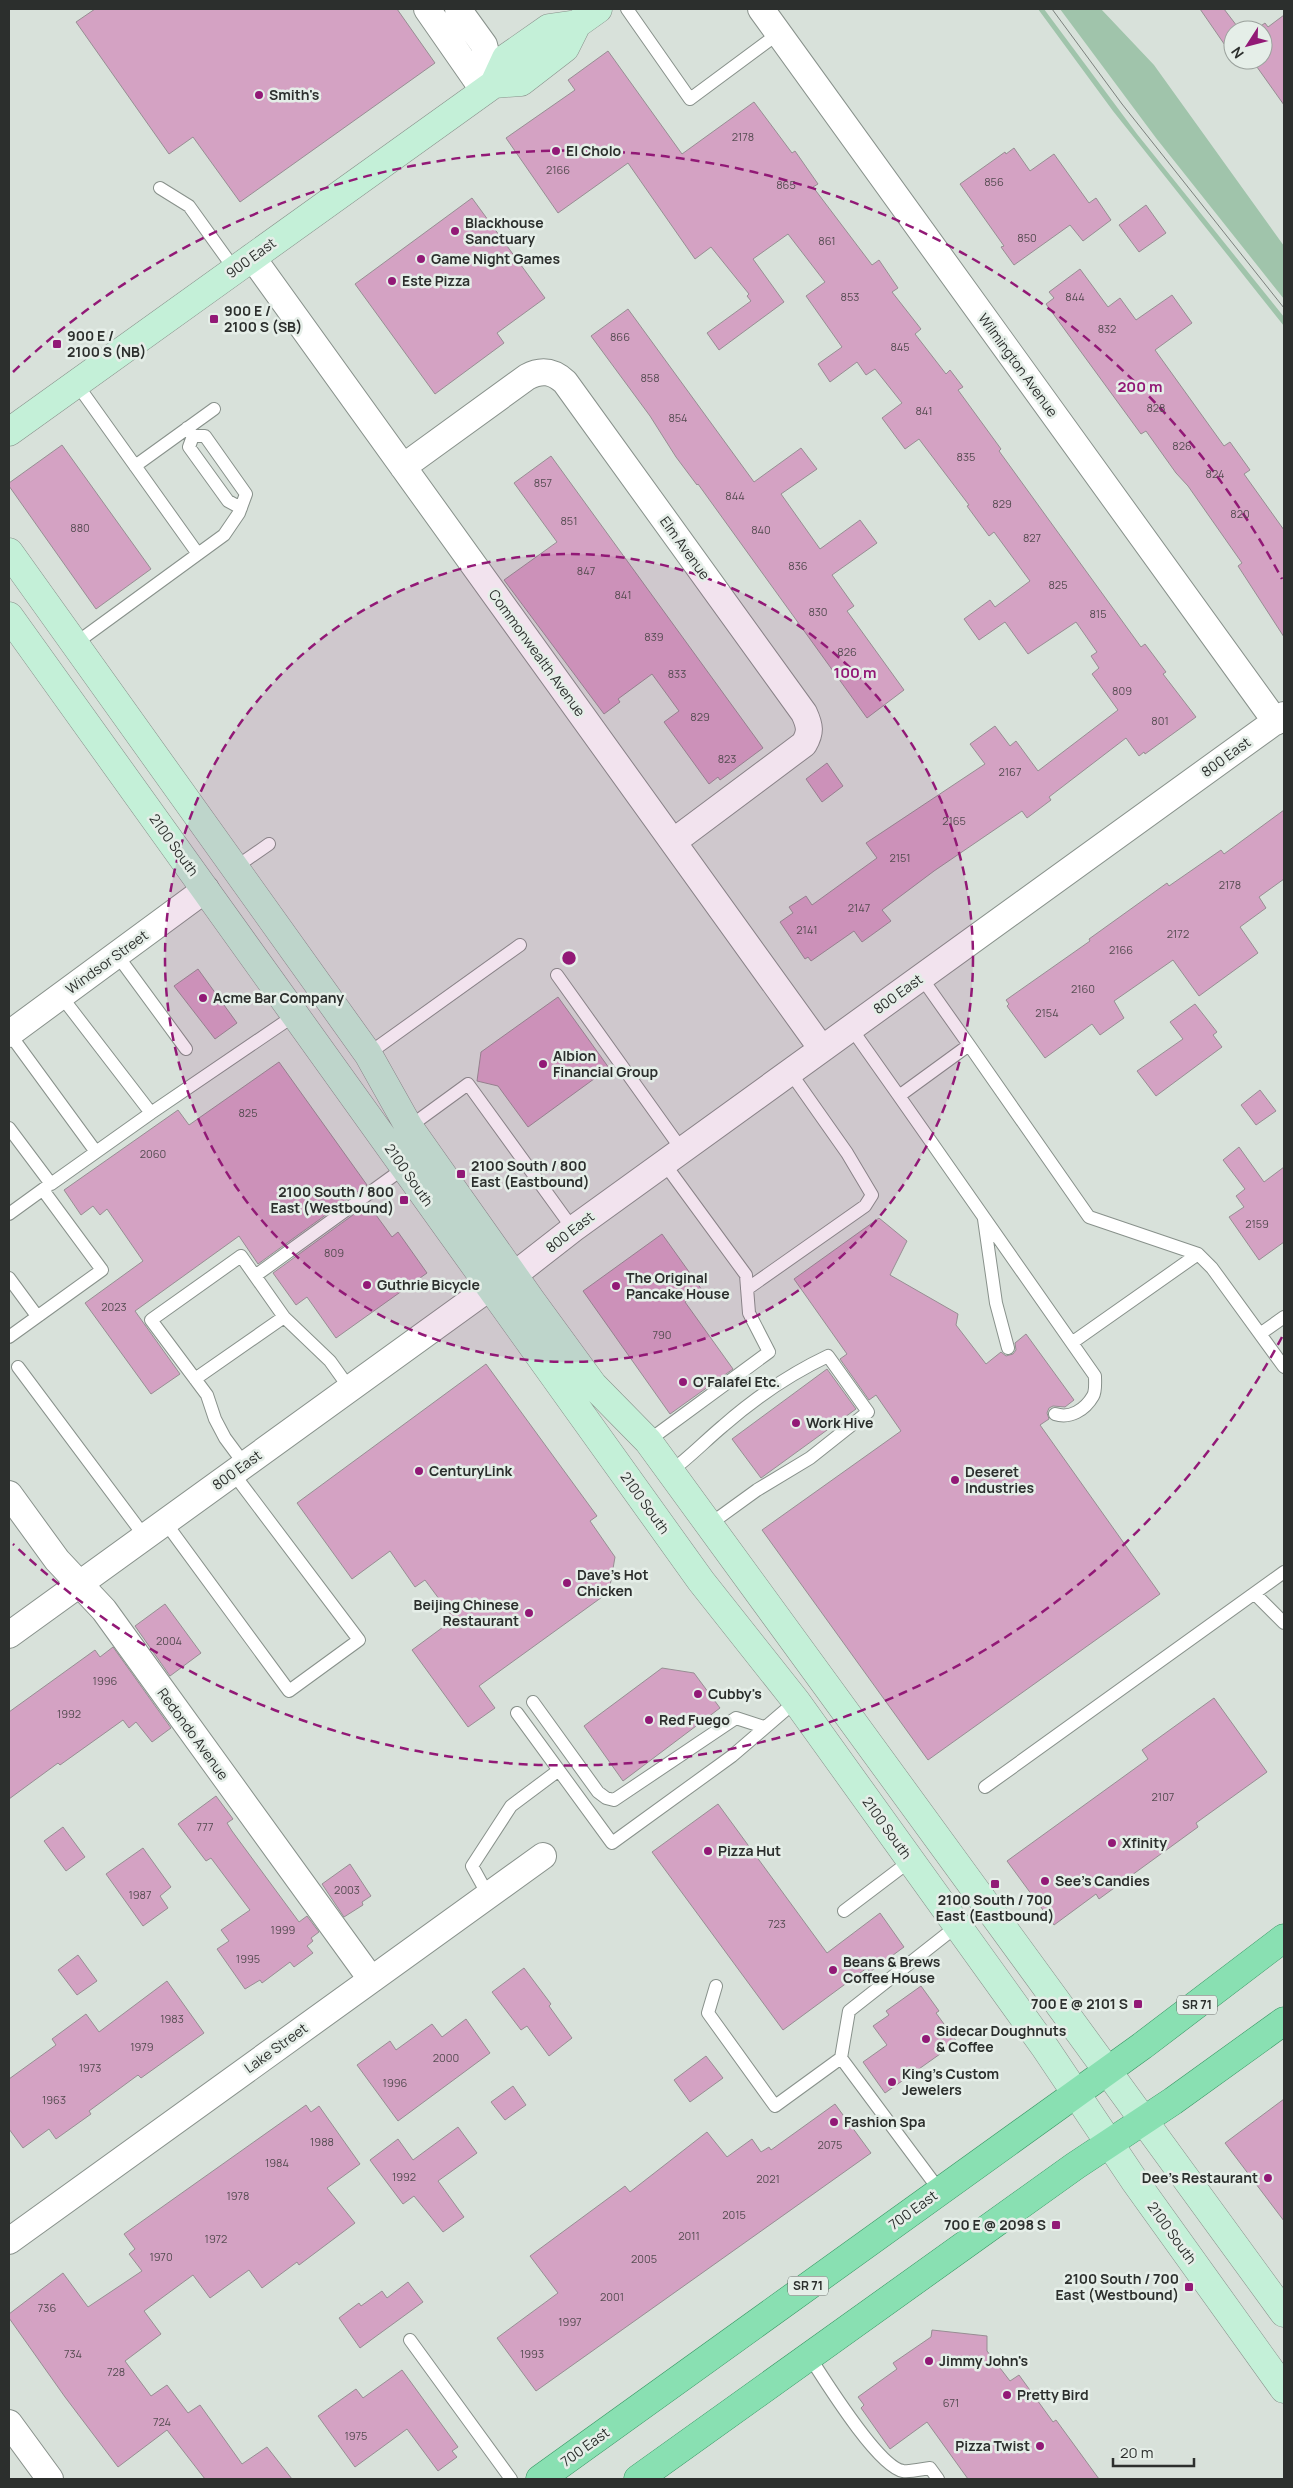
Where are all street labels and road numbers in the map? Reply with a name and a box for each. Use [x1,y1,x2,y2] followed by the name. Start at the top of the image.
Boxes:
[222,233,280,282] street label: 900 East
[974,309,1062,420] street label: Wilmington Avenue
[656,512,715,583] street label: Elm Avenue
[485,585,590,720] street label: Commonwealth Avenue
[1197,732,1255,781] street label: 800 East
[145,810,203,880] street label: 2100 South
[62,925,152,998] street label: Windsor Street
[869,969,927,1018] street label: 800 East
[381,1140,438,1210] street label: 2100 South
[541,1206,598,1257] street label: 800 East
[208,1445,266,1494] street label: 800 East
[616,1468,674,1538] street label: 2100 South
[154,1684,233,1783] street label: Redondo Avenue
[858,1793,916,1863] street label: 2100 South
[1177,1996,1217,2014] road number: SR 71
[240,2018,311,2077] street label: Lake Street
[885,2185,941,2234] street label: 700 East
[1143,2198,1201,2268] street label: 2100 South
[788,2276,828,2296] road number: SR 71
[557,2422,613,2471] street label: 700 East

